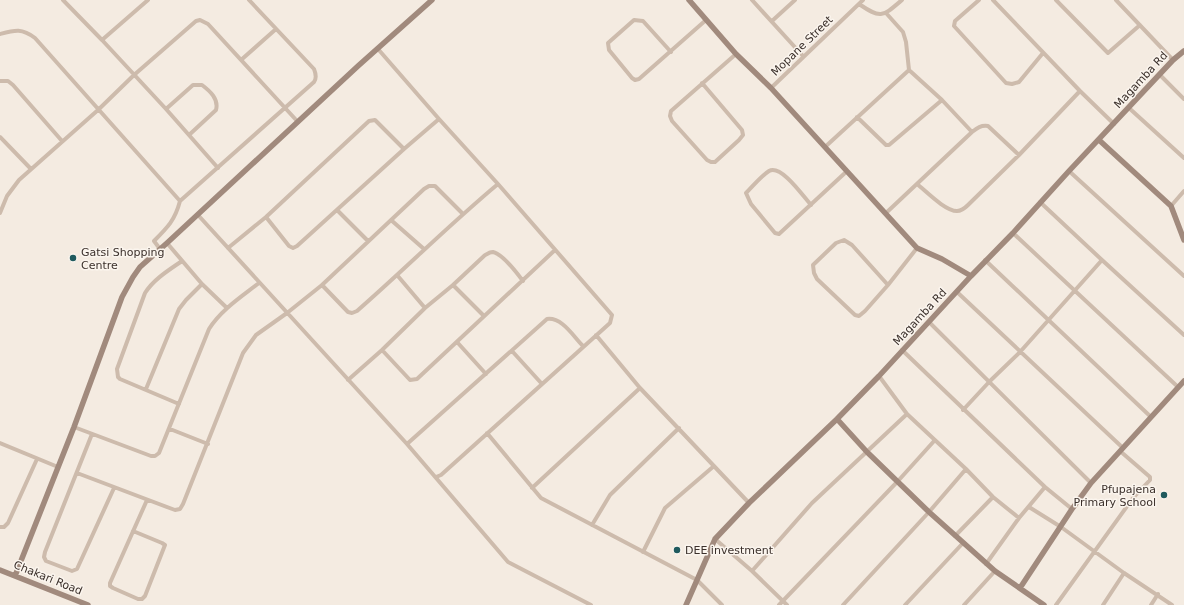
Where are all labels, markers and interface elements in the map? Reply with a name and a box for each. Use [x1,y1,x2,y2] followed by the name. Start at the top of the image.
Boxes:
[768,13,836,79] street label: Mopane Street
[1112,49,1170,111] street label: Magamba Rd
[81,246,165,272] place label: Gatsi Shopping Centre
[68,253,78,263] marker: Gatsi Shopping Centre
[891,286,949,348] street label: Magamba Rd
[1073,483,1156,509] place label: Pfupajena Primary School
[1159,490,1169,500] marker: Pfupajena Primary School
[685,544,774,557] place label: DEE investment
[672,545,682,555] marker: DEE investment
[12,558,84,598] street label: Chakari Road

